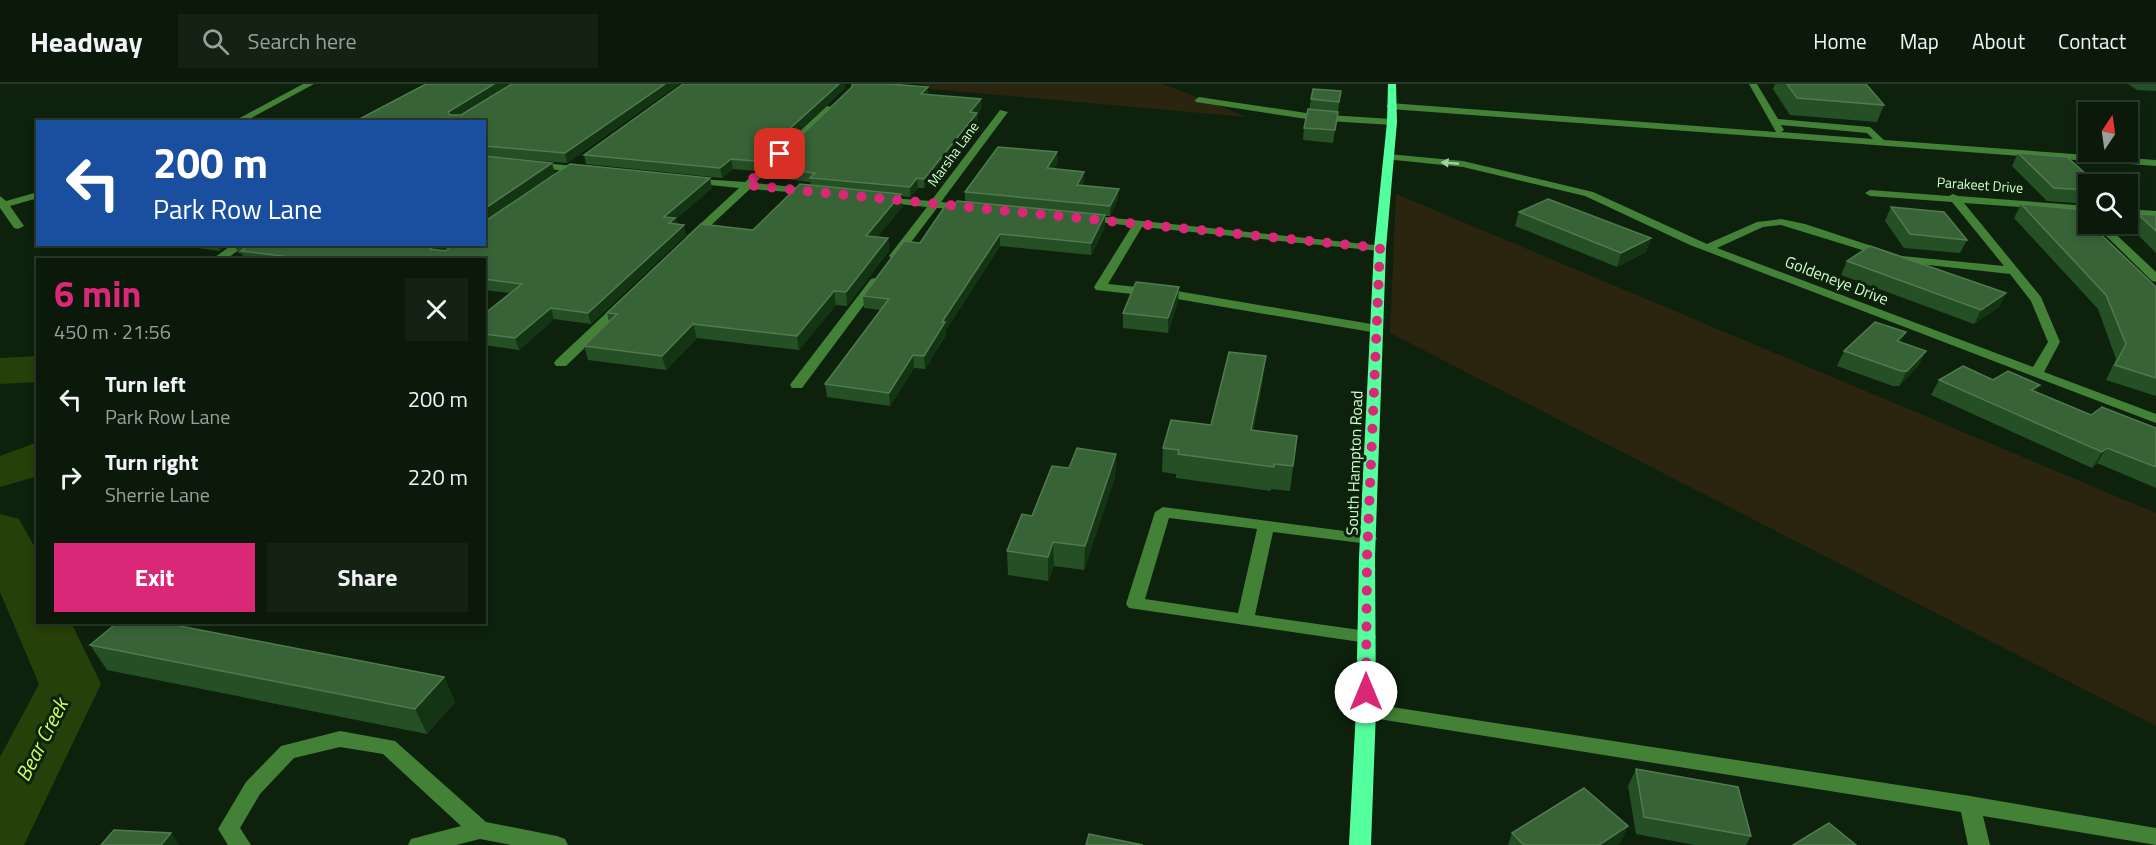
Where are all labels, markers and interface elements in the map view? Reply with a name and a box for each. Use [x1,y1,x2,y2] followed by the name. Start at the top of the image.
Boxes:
[178,14,598,68] search box
[30,20,142,63] text: Headway
[247,24,357,58] text: Search here
[199,25,232,58] icon: search
[1813,25,1867,57] text: Home
[1900,25,1939,57] text: Map
[1972,25,2025,57] text: About
[2058,25,2126,57] text: Contact
[2078,102,2138,162] north arrow
[2078,102,2138,234] map controls
[922,117,983,191] street label: Marsha Lane
[754,128,805,179] pin
[153,130,268,194] text: 200 m
[763,137,796,170] icon: arrive
[54,144,132,222] icon: left
[1441,158,1460,167] one-way arrow
[1936,171,2024,198] street label: Parakeet Drive
[2078,174,2138,234] button: search
[153,188,322,229] text: Park Row Lane
[1782,249,1892,311] street label: Goldeneye Drive
[54,266,141,321] text: 6 min
[405,278,468,341] button: close
[54,316,171,347] text: 450 m · 21:56
[105,367,186,401] text: Turn left
[408,382,468,416] text: 200 m
[54,383,87,416] icon: left
[1339,390,1369,536] street label: South Hampton Road
[105,401,230,432] text: Park Row Lane
[105,445,199,479] text: Turn right
[408,460,468,494] text: 220 m
[54,461,87,494] icon: right
[105,479,210,510] text: Sherrie Lane
[54,543,255,612] button: Exit
[267,543,468,612] button: Share
[1334,660,1398,724] position arrow
[7,690,77,787] water label: Bear Creek

